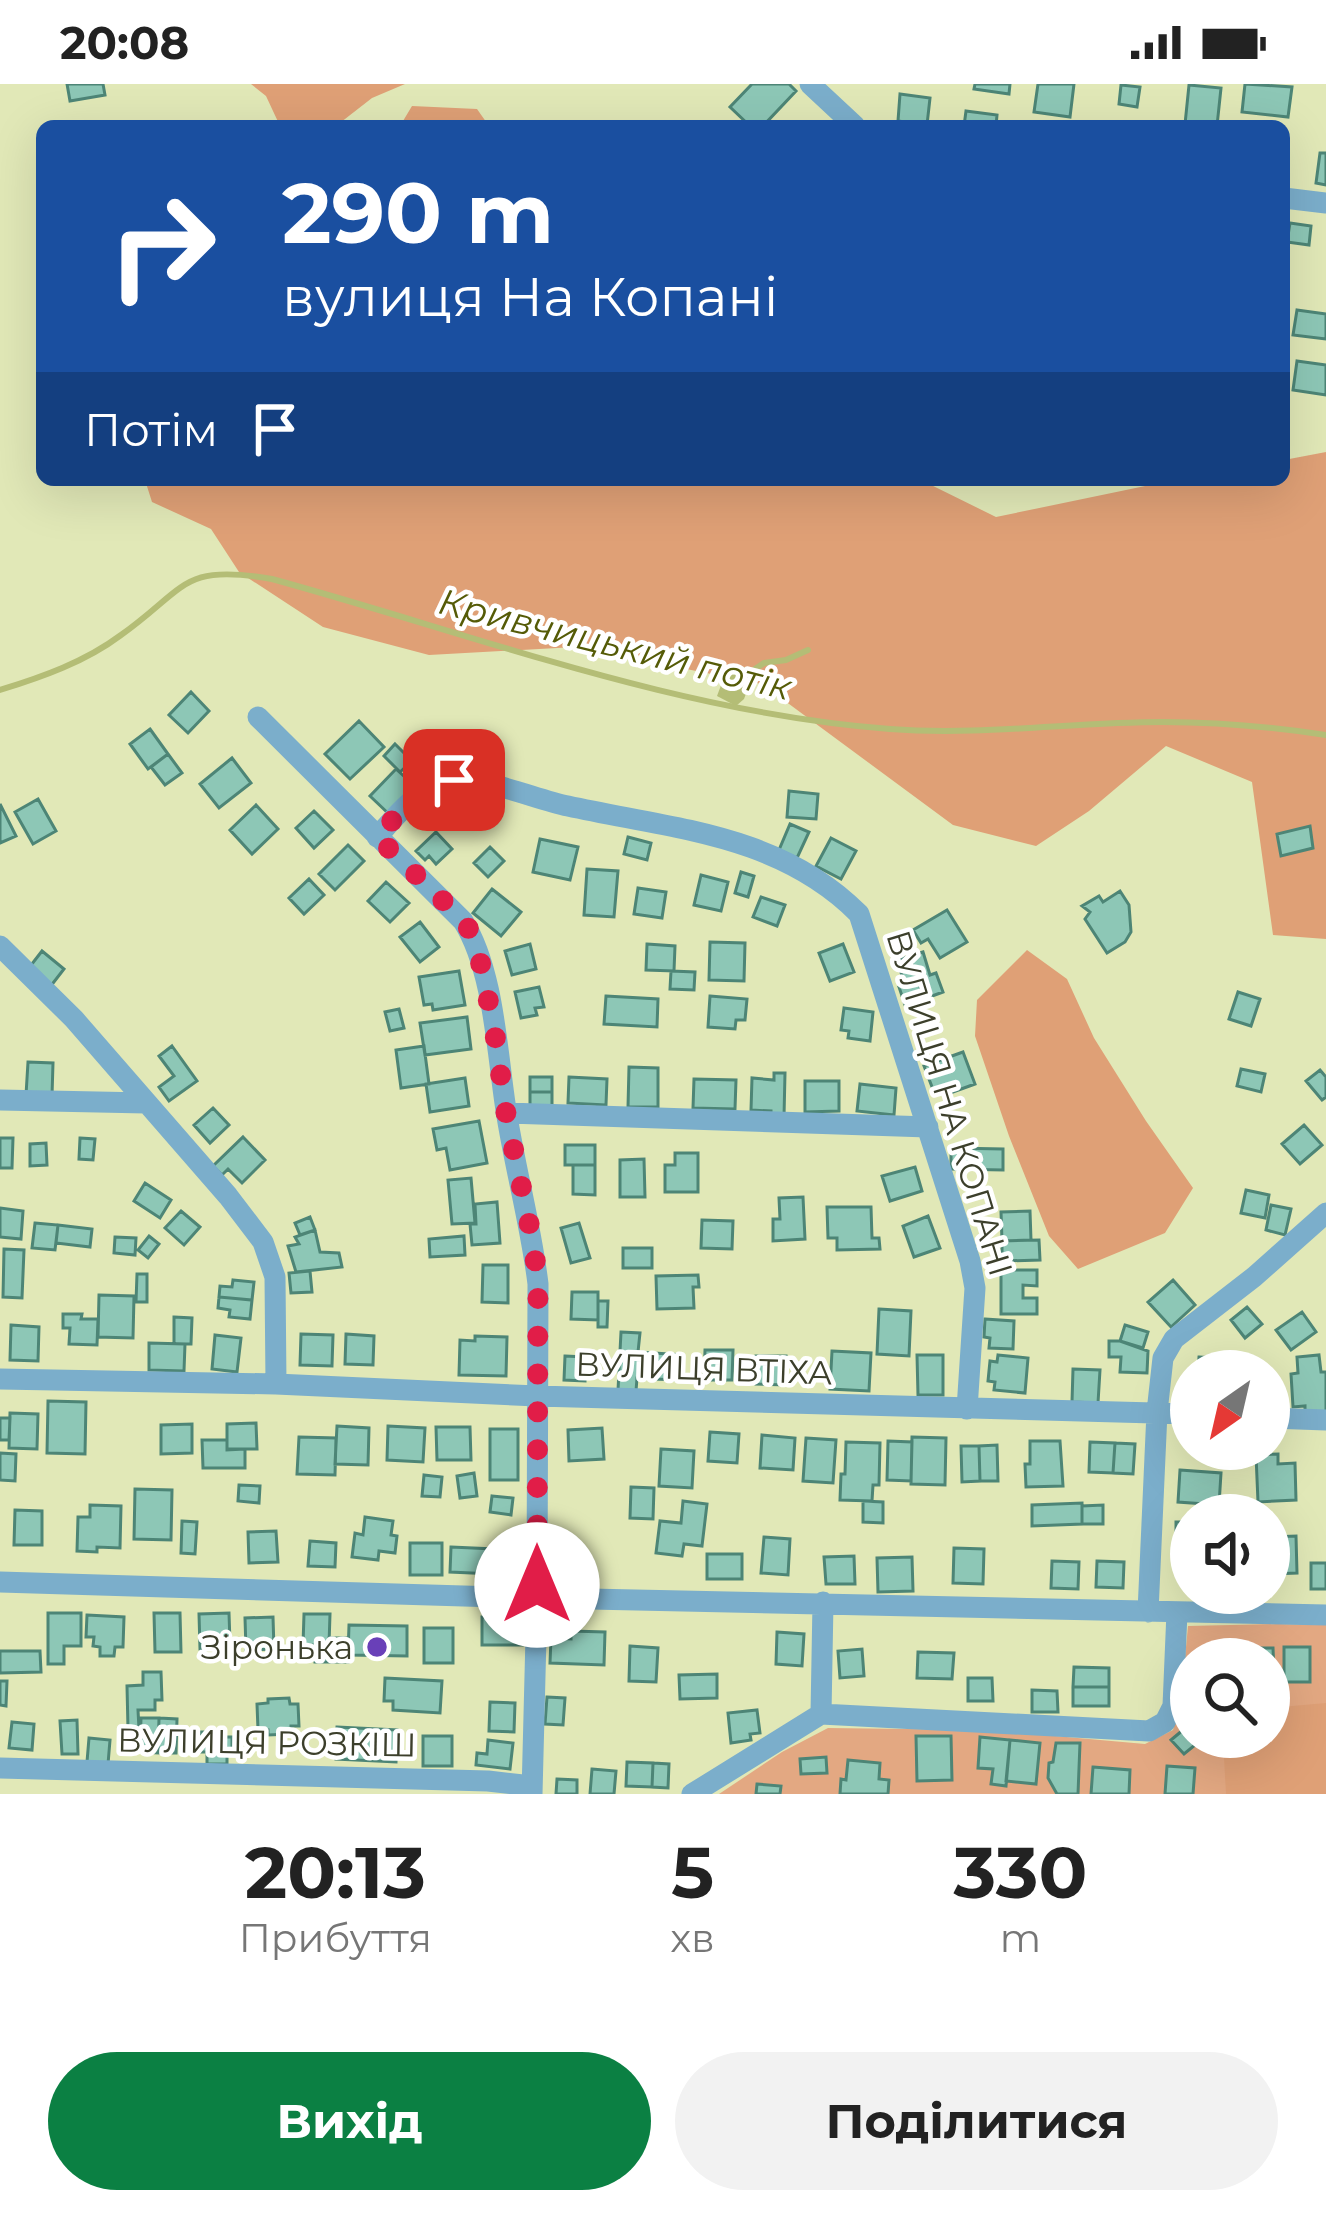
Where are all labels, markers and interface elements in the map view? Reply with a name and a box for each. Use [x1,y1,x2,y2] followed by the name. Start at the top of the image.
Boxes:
[60,15,189,70] text: 20:08
[282,162,554,264] text: 290 m
[84,168,240,324] icon: right
[282,264,778,330] text: вулиця На Копані
[242,396,308,462] icon: arrive
[84,402,218,457] text: Потім
[434,579,797,709] water label: Кривчицький потік
[403,729,505,831] pin
[421,747,487,813] icon: arrive
[878,925,1022,1281] street label: ВУЛИЦЯ НА КОПАНІ
[575,1344,834,1392] street label: ВУЛИЦЯ ВТІХА
[1170,1350,1290,1470] north arrow
[1170,1350,1290,1758] map controls
[1170,1494,1290,1614] button: sound
[474,1522,600,1648] position arrow
[201,1627,353,1667] place label: Зіронька
[364,1634,390,1660] marker: Зіронька
[1170,1638,1290,1758] button: search
[117,1719,417,1765] street label: ВУЛИЦЯ РОЗКІШ
[245,1828,426,1916] text: 20:13
[671,1828,714,1916] text: 5
[954,1828,1087,1916] text: 330
[239,1914,432,1962] text: Прибуття
[671,1914,715,1962] text: хв
[1000,1914,1041,1962] text: m
[48,2052,651,2190] button: Вихід
[675,2052,1278,2190] button: Поділитися

